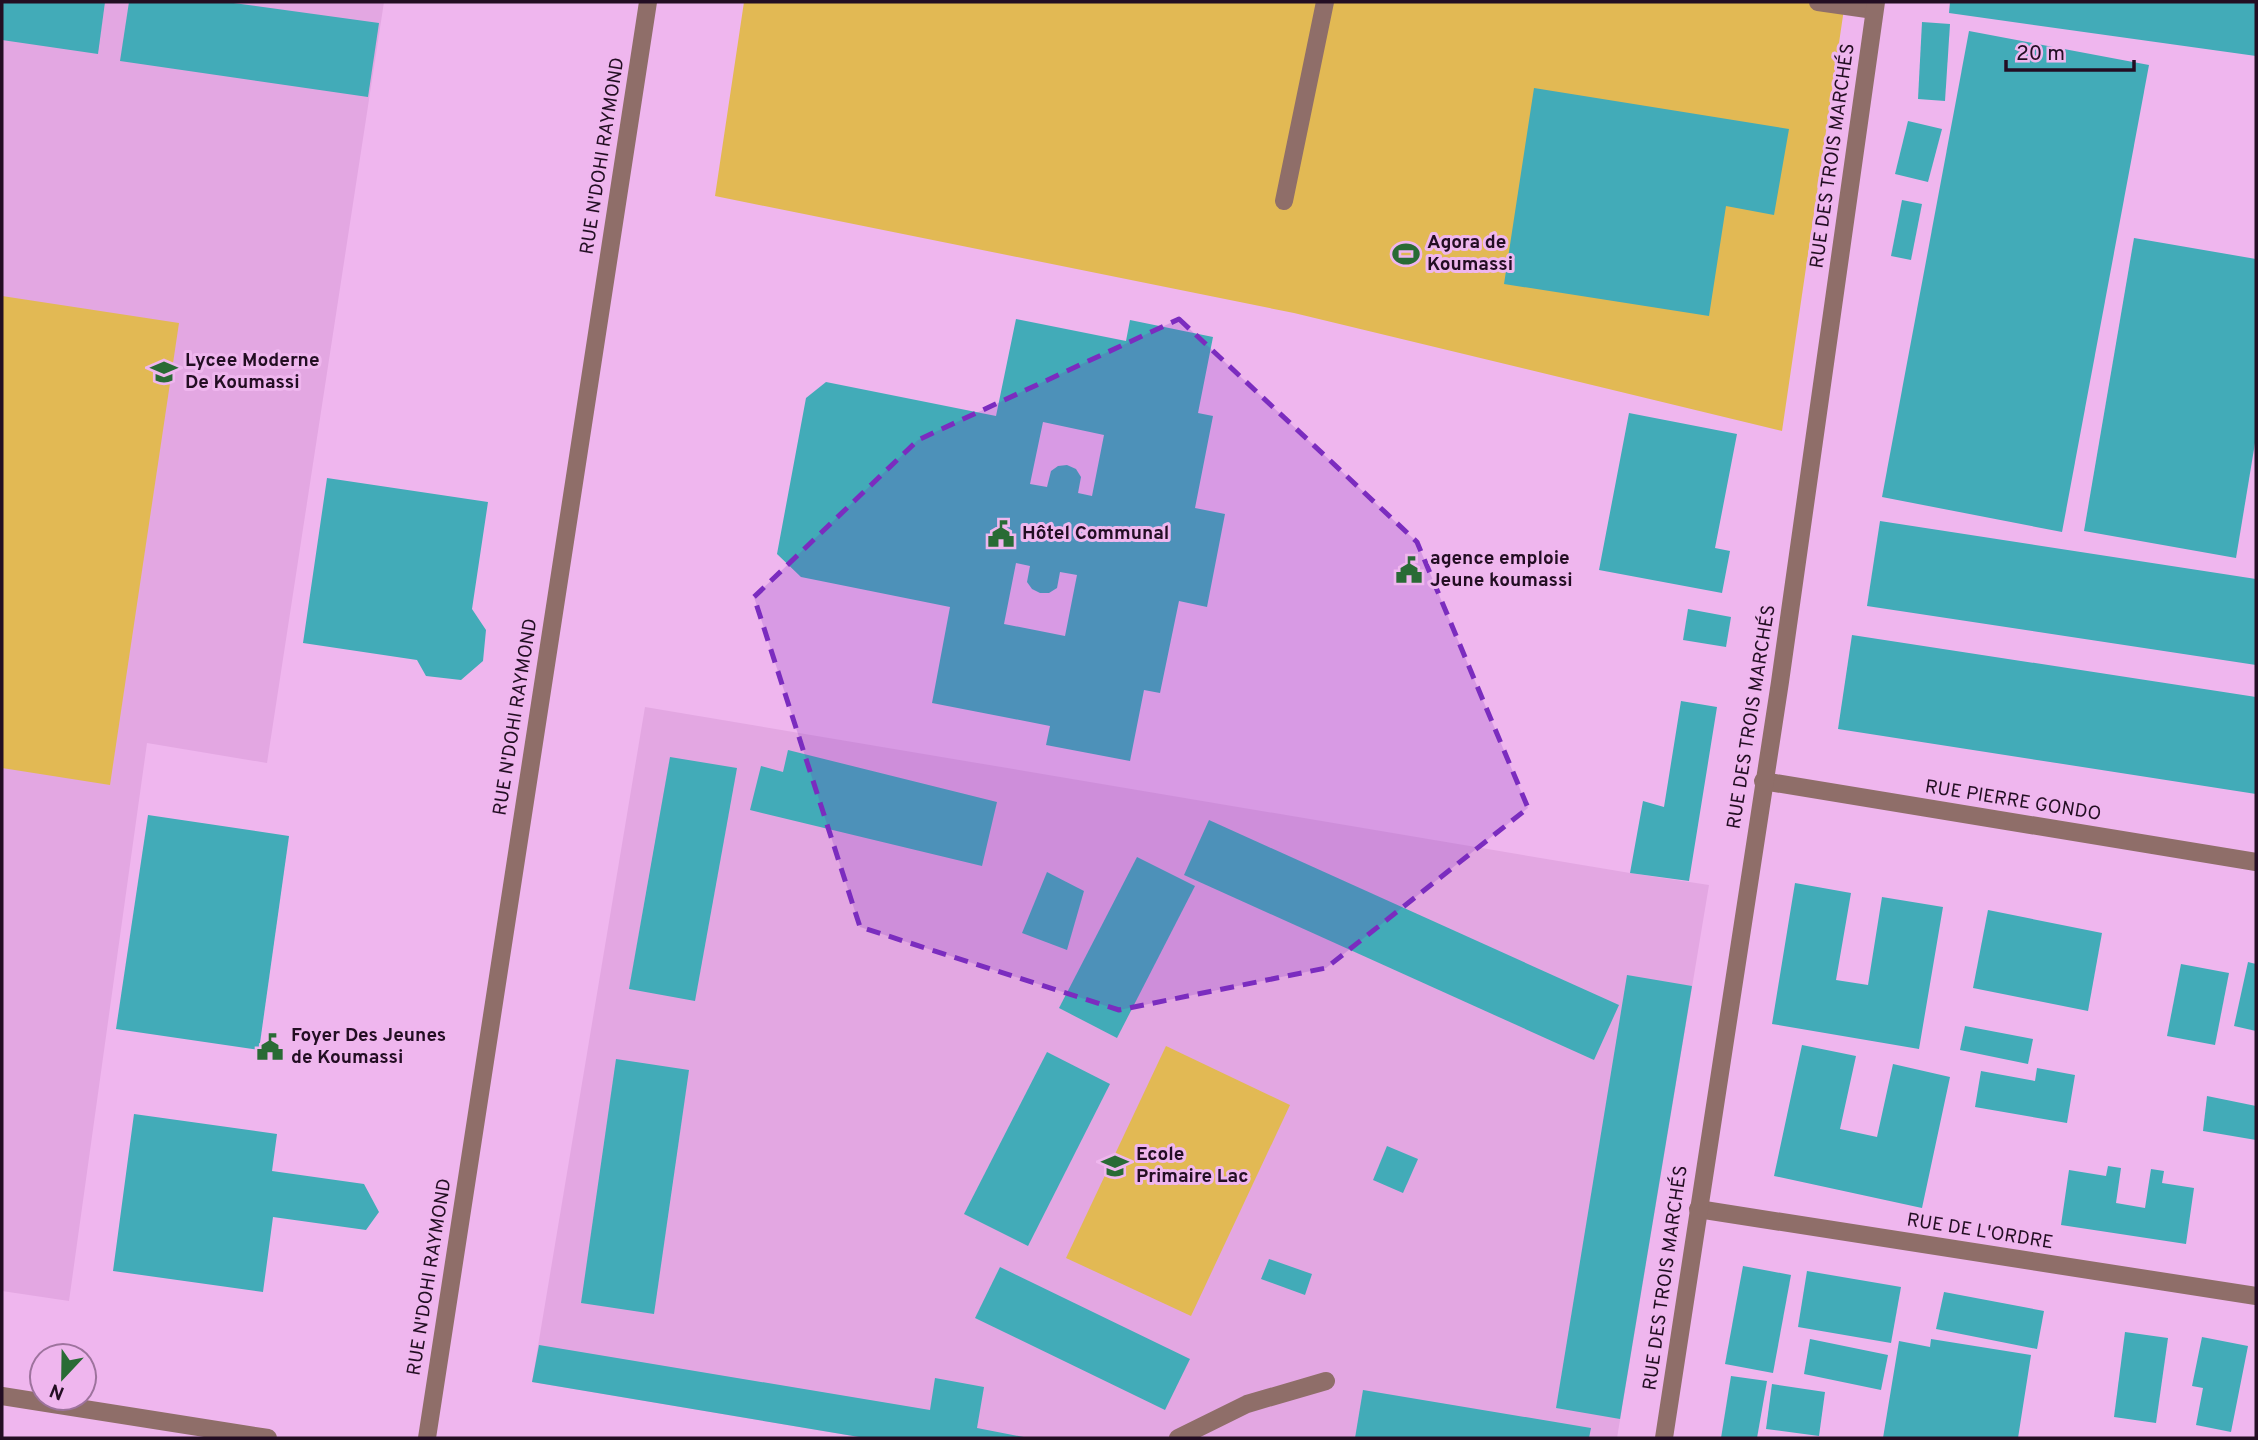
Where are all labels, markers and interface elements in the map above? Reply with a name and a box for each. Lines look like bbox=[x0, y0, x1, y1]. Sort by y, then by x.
scale bar bbox=[2006, 28, 2134, 72]
text: 20 m bbox=[2016, 41, 2065, 68]
street label: RUE DES TROIS MARCHÉS bbox=[1804, 42, 1861, 270]
street label: RUE N'DOHI RAYMOND bbox=[576, 56, 630, 256]
place label: Agora de Koumassi bbox=[1427, 231, 1513, 277]
sports icon: Agora de Koumassi bbox=[1391, 239, 1421, 269]
place label: Lycee Moderne De Koumassi bbox=[185, 349, 320, 395]
school or university icon: Lycee Moderne De Koumassi bbox=[149, 357, 179, 387]
public building icon: Hôtel Communal bbox=[986, 519, 1016, 549]
place label: Hôtel Communal bbox=[1022, 522, 1169, 546]
place label: agence emploie Jeune koumassi bbox=[1430, 547, 1573, 593]
public building icon: agence emploie Jeune koumassi bbox=[1394, 555, 1424, 585]
street label: RUE DES TROIS MARCHÉS bbox=[1721, 603, 1782, 831]
street label: RUE N'DOHI RAYMOND bbox=[489, 617, 543, 817]
street label: RUE PIERRE GONDO bbox=[1923, 775, 2103, 827]
place label: Foyer Des Jeunes de Koumassi bbox=[291, 1024, 446, 1070]
public building icon: Foyer Des Jeunes de Koumassi bbox=[255, 1032, 285, 1062]
place label: Ecole Primaire Lac bbox=[1136, 1143, 1248, 1189]
school or university icon: Ecole Primaire Lac bbox=[1100, 1151, 1130, 1181]
street label: RUE DES TROIS MARCHÉS bbox=[1637, 1164, 1694, 1392]
street label: RUE N'DOHI RAYMOND bbox=[403, 1177, 457, 1377]
street label: RUE DE L'ORDRE bbox=[1905, 1209, 2055, 1255]
north arrow bbox=[28, 1342, 98, 1412]
text: N bbox=[47, 1377, 68, 1405]

